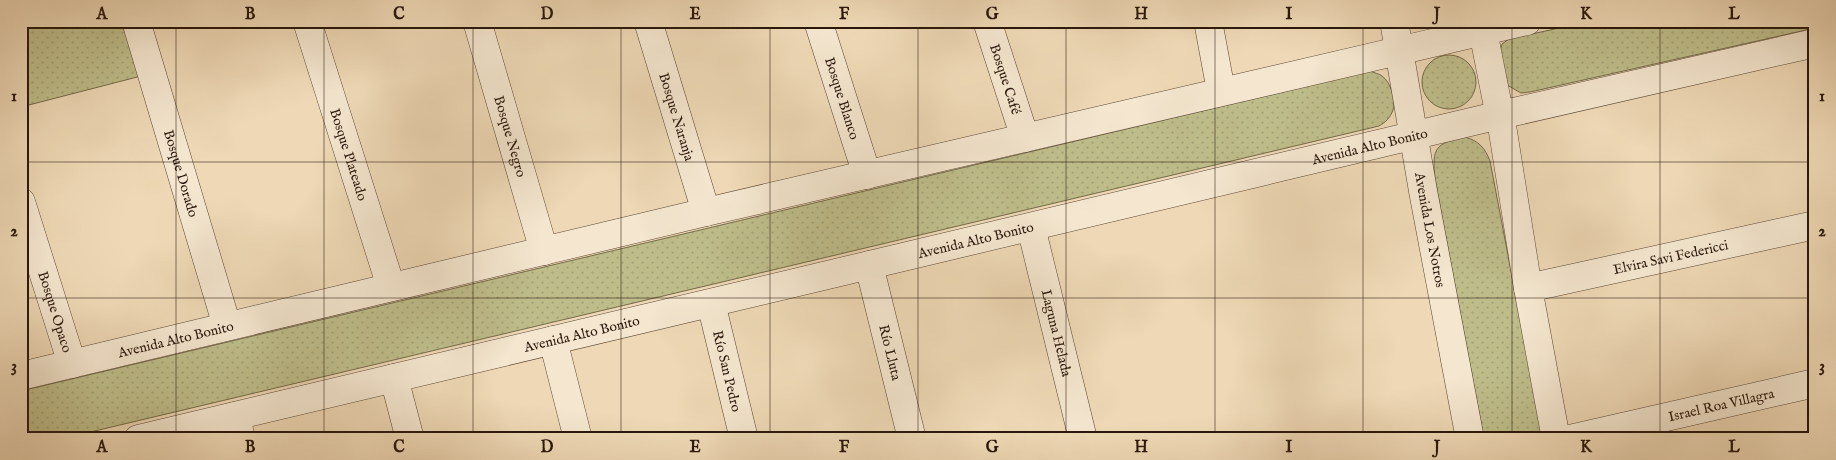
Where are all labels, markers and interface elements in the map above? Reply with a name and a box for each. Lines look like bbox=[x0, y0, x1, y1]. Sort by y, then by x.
text: A bbox=[96, 5, 109, 25]
text: B bbox=[245, 5, 256, 25]
text: C bbox=[393, 5, 405, 25]
text: D bbox=[541, 5, 554, 25]
text: E bbox=[689, 5, 701, 25]
text: F bbox=[839, 5, 850, 25]
text: G bbox=[986, 5, 999, 25]
text: H bbox=[1134, 5, 1148, 25]
text: I bbox=[1286, 5, 1293, 25]
text: J bbox=[1432, 5, 1441, 25]
text: K bbox=[1580, 5, 1593, 25]
text: L bbox=[1728, 5, 1740, 25]
street label: Bosque Café bbox=[985, 42, 1025, 117]
street label: Bosque Blanco bbox=[820, 55, 863, 142]
street label: Bosque Naranja bbox=[654, 71, 698, 164]
text: 1 bbox=[11, 87, 17, 107]
text: 1 bbox=[1819, 87, 1825, 107]
street label: Bosque Negro bbox=[489, 94, 530, 180]
street label: Bosque Plateado bbox=[325, 106, 371, 204]
street label: Avenida Alto Bonito bbox=[1309, 124, 1430, 170]
street label: Bosque Dorado bbox=[159, 128, 202, 220]
street label: Avenida Los Notros bbox=[1410, 170, 1449, 289]
street label: Avenida Alto Bonito bbox=[915, 218, 1036, 263]
text: 2 bbox=[10, 222, 18, 242]
text: 2 bbox=[1818, 222, 1826, 242]
street label: Elvira Savi Federicci bbox=[1612, 236, 1730, 279]
street label: Bosque Opaco bbox=[33, 269, 76, 355]
street label: Laguna Helada bbox=[1037, 288, 1076, 379]
street label: Avenida Alto Bonito bbox=[521, 312, 642, 357]
street label: Avenida Alto Bonito bbox=[115, 317, 236, 363]
street label: Río Lluta bbox=[874, 323, 905, 383]
street label: Río San Pedro bbox=[708, 329, 745, 414]
text: 3 bbox=[11, 357, 17, 377]
text: 3 bbox=[1819, 357, 1825, 377]
street label: Israel Roa Villagra bbox=[1667, 384, 1777, 426]
text: A bbox=[96, 438, 109, 458]
text: B bbox=[245, 438, 256, 458]
text: C bbox=[393, 438, 405, 458]
text: D bbox=[541, 438, 554, 458]
text: E bbox=[689, 438, 701, 458]
text: F bbox=[839, 438, 850, 458]
text: G bbox=[986, 438, 999, 458]
text: H bbox=[1134, 438, 1148, 458]
text: I bbox=[1286, 438, 1293, 458]
text: J bbox=[1432, 438, 1441, 458]
text: K bbox=[1580, 438, 1593, 458]
text: L bbox=[1728, 438, 1740, 458]

